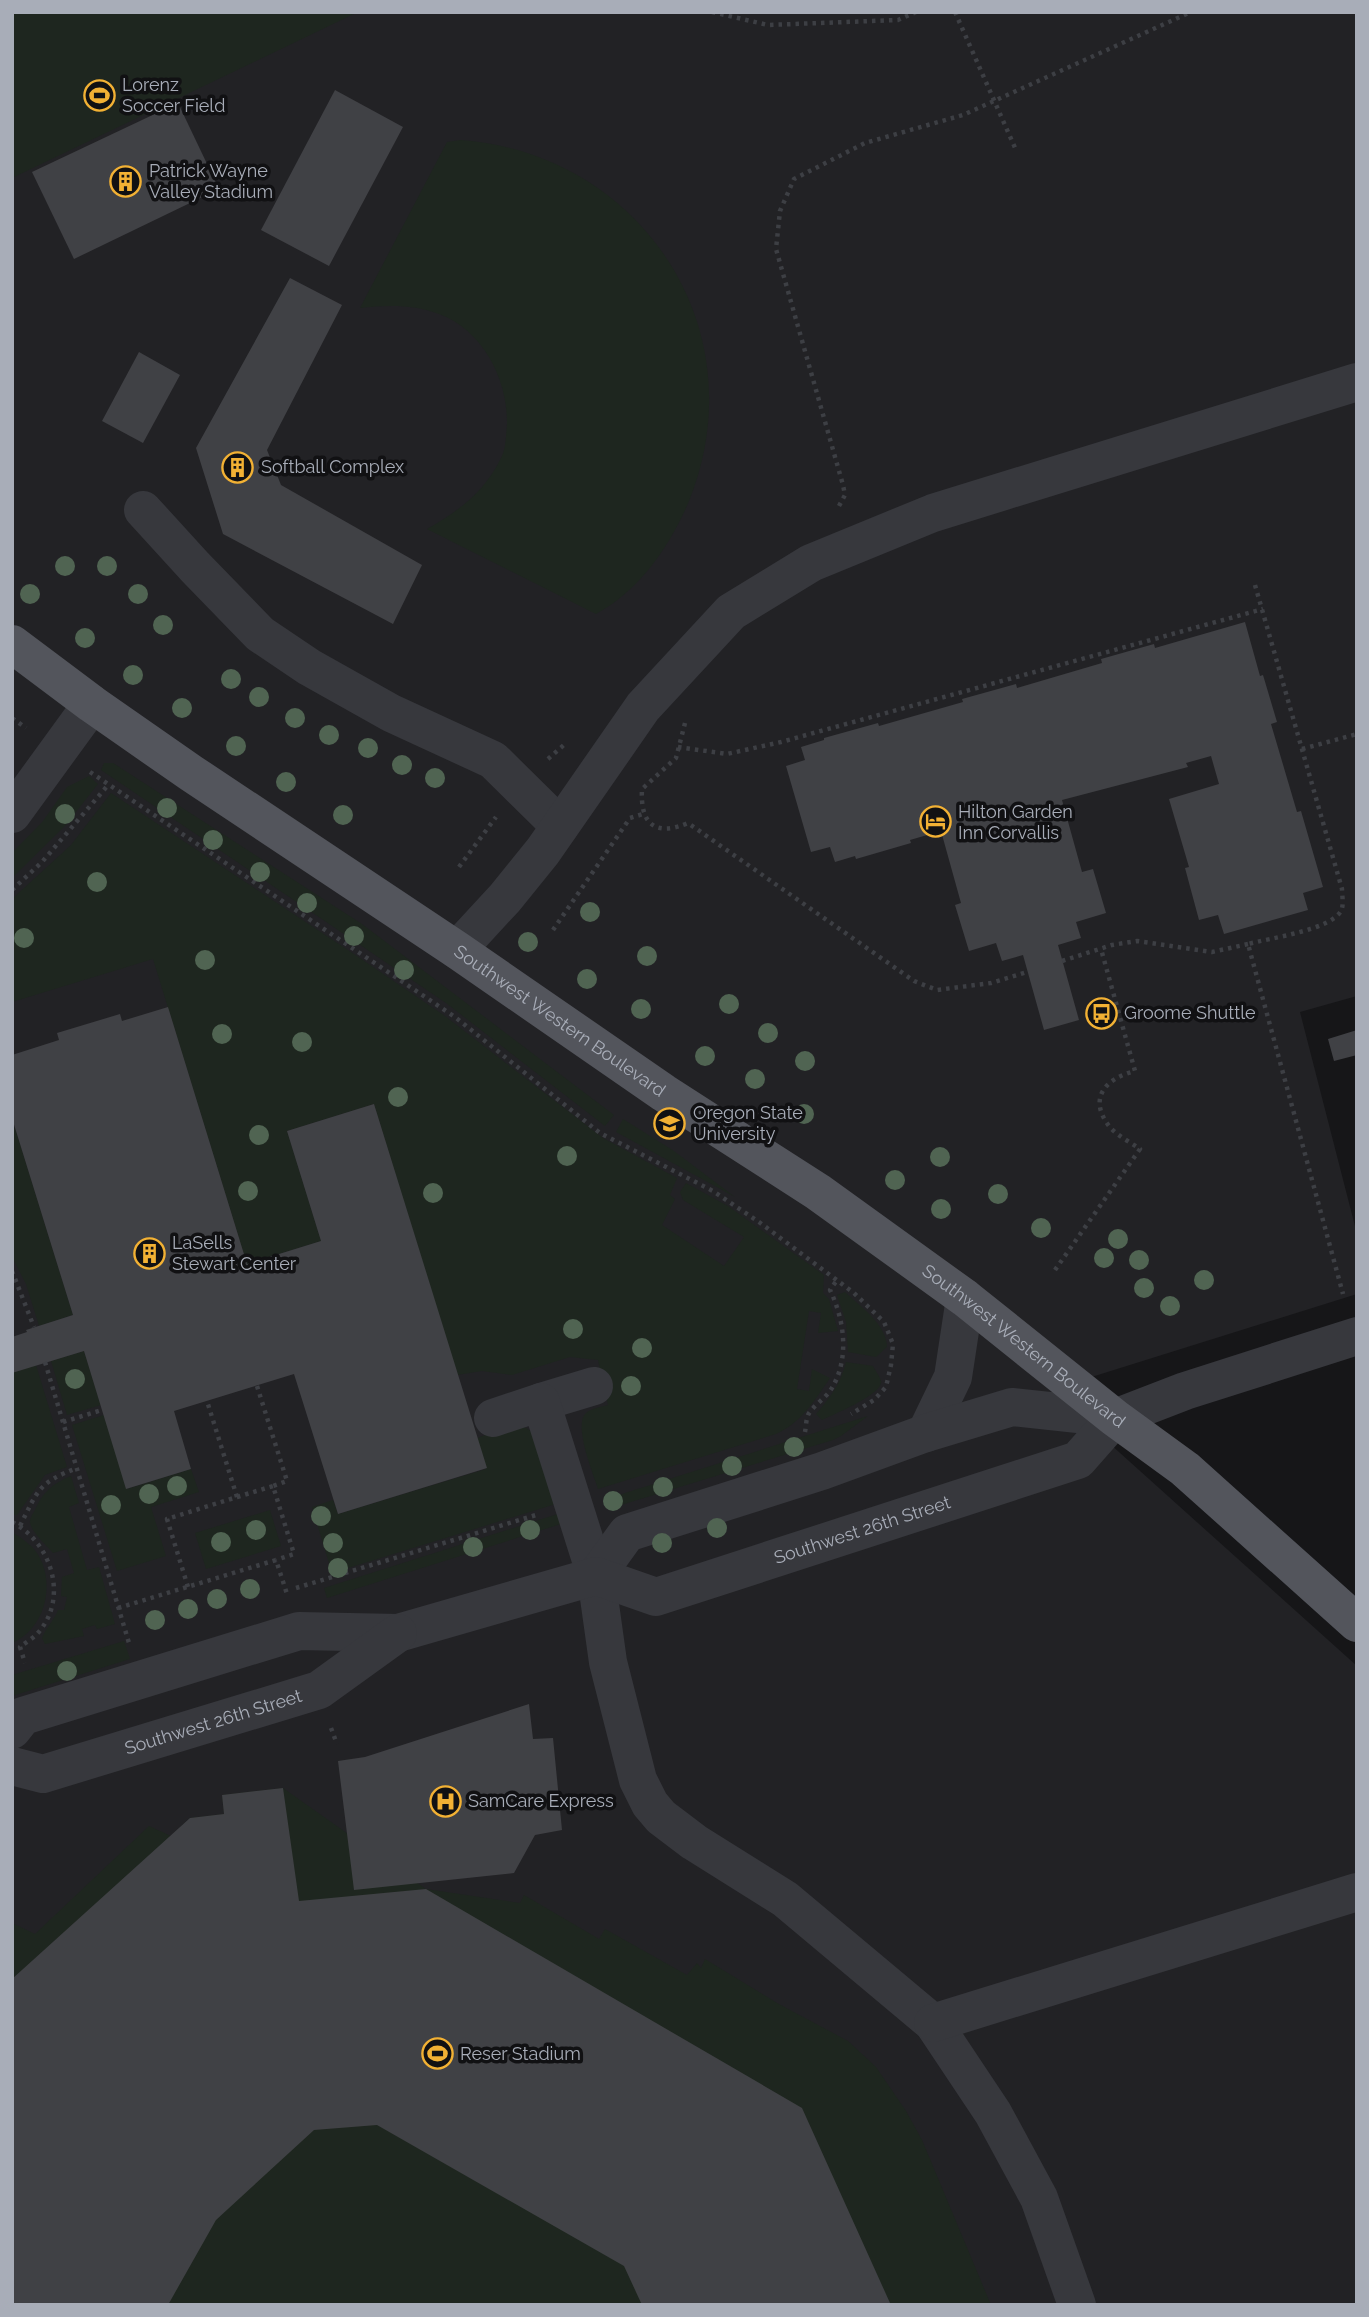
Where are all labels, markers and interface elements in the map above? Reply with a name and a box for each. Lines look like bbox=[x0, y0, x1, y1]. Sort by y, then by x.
place label: Lorenz Soccer Field bbox=[122, 74, 225, 116]
sports icon: Lorenz Soccer Field bbox=[82, 78, 116, 112]
place label: Patrick Wayne Valley Stadium bbox=[149, 160, 273, 202]
building icon: Patrick Wayne Valley Stadium bbox=[109, 164, 143, 198]
building icon: Softball Complex bbox=[221, 450, 255, 484]
place label: Softball Complex bbox=[261, 456, 404, 477]
place label: Hilton Garden Inn Corvallis bbox=[958, 801, 1073, 843]
hotel icon: Hilton Garden Inn Corvallis bbox=[918, 805, 952, 839]
street label: Southwest Western Boulevard bbox=[450, 940, 670, 1101]
bus stop icon: Groome Shuttle bbox=[1084, 996, 1118, 1030]
place label: Groome Shuttle bbox=[1124, 1002, 1256, 1023]
place label: Oregon State University bbox=[693, 1102, 803, 1144]
school or university icon: Oregon State University bbox=[653, 1106, 687, 1140]
place label: LaSells Stewart Center bbox=[172, 1232, 297, 1274]
building icon: LaSells Stewart Center bbox=[132, 1236, 166, 1270]
street label: Southwest Western Boulevard bbox=[918, 1260, 1129, 1432]
street label: Southwest 26th Street bbox=[771, 1491, 953, 1568]
street label: Southwest 26th Street bbox=[122, 1685, 304, 1759]
hospital icon: SamCare Express bbox=[428, 1784, 462, 1818]
place label: SamCare Express bbox=[468, 1790, 614, 1811]
sports icon: Reser Stadium bbox=[420, 2037, 454, 2071]
place label: Reser Stadium bbox=[460, 2043, 581, 2064]

